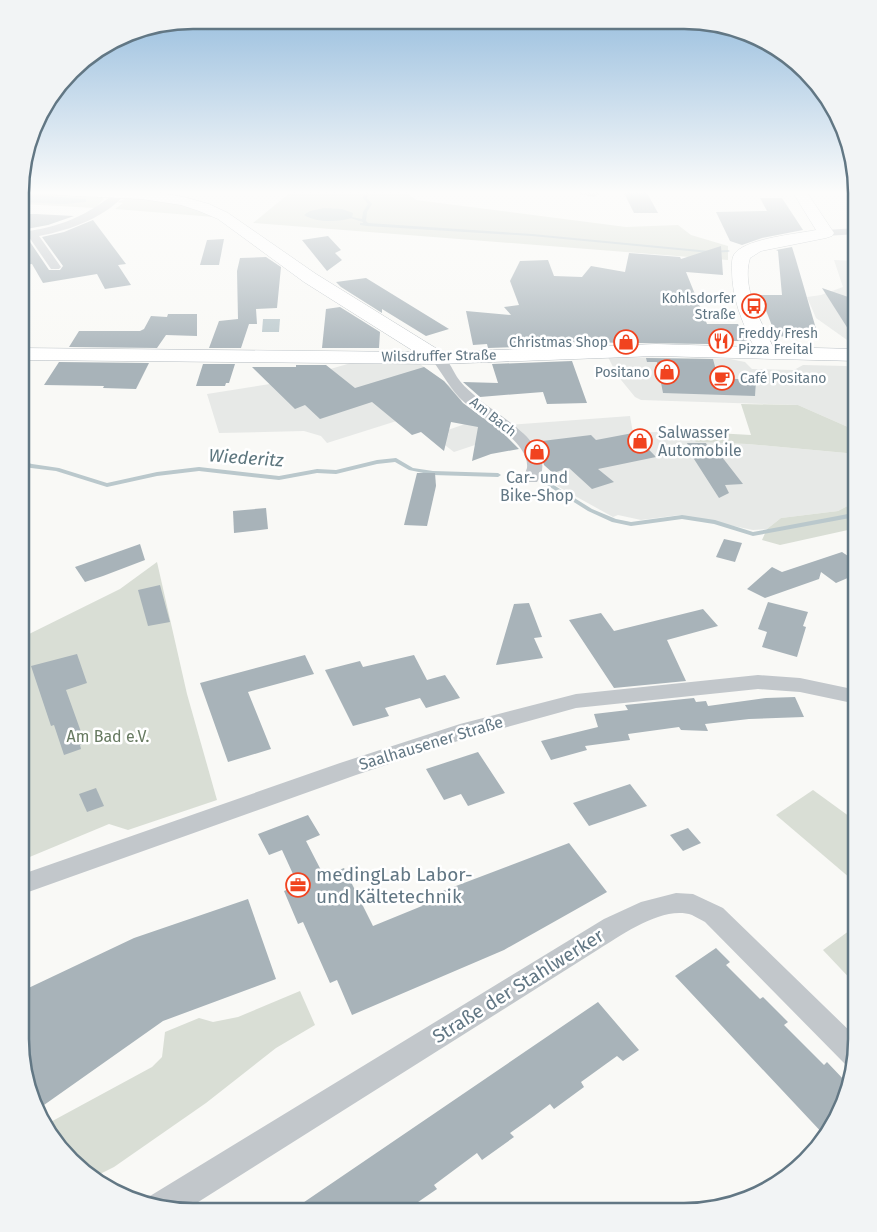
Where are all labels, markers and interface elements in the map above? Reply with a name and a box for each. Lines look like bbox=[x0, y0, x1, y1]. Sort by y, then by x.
place label: Kohlsdorfer Straße bbox=[661, 290, 737, 323]
bus stop icon: Kohlsdorfer Straße bbox=[741, 293, 767, 319]
place label: Freddy Fresh Pizza Freital bbox=[738, 325, 818, 358]
restaurant icon: Freddy Fresh Pizza Freital bbox=[708, 328, 734, 354]
shop icon: Christmas Shop bbox=[613, 329, 639, 355]
place label: Christmas Shop bbox=[509, 334, 608, 351]
street label: Wilsdruffer Straße bbox=[381, 346, 497, 366]
shop icon: Positano bbox=[654, 359, 680, 385]
place label: Positano bbox=[595, 364, 650, 381]
cafe icon: Café Positano bbox=[709, 365, 735, 391]
place label: Café Positano bbox=[740, 370, 827, 387]
street label: Am Bach bbox=[466, 393, 520, 441]
place label: Salwasser Automobile bbox=[658, 423, 742, 460]
shop icon: Salwasser Automobile bbox=[627, 428, 653, 454]
shop icon: Car- und Bike-Shop bbox=[524, 439, 550, 465]
water label: Wiederitz bbox=[208, 444, 284, 472]
place label: Car- und Bike-Shop bbox=[500, 468, 574, 505]
street label: Saalhausener Straße bbox=[357, 712, 505, 774]
park label: Am Bad e.V. bbox=[67, 727, 150, 746]
place label: medingLab Labor- und Kältetechnik bbox=[316, 863, 473, 908]
office icon: medingLab Labor- und Kältetechnik bbox=[285, 872, 311, 898]
street label: Straße der Stahlwerker bbox=[428, 924, 608, 1048]

